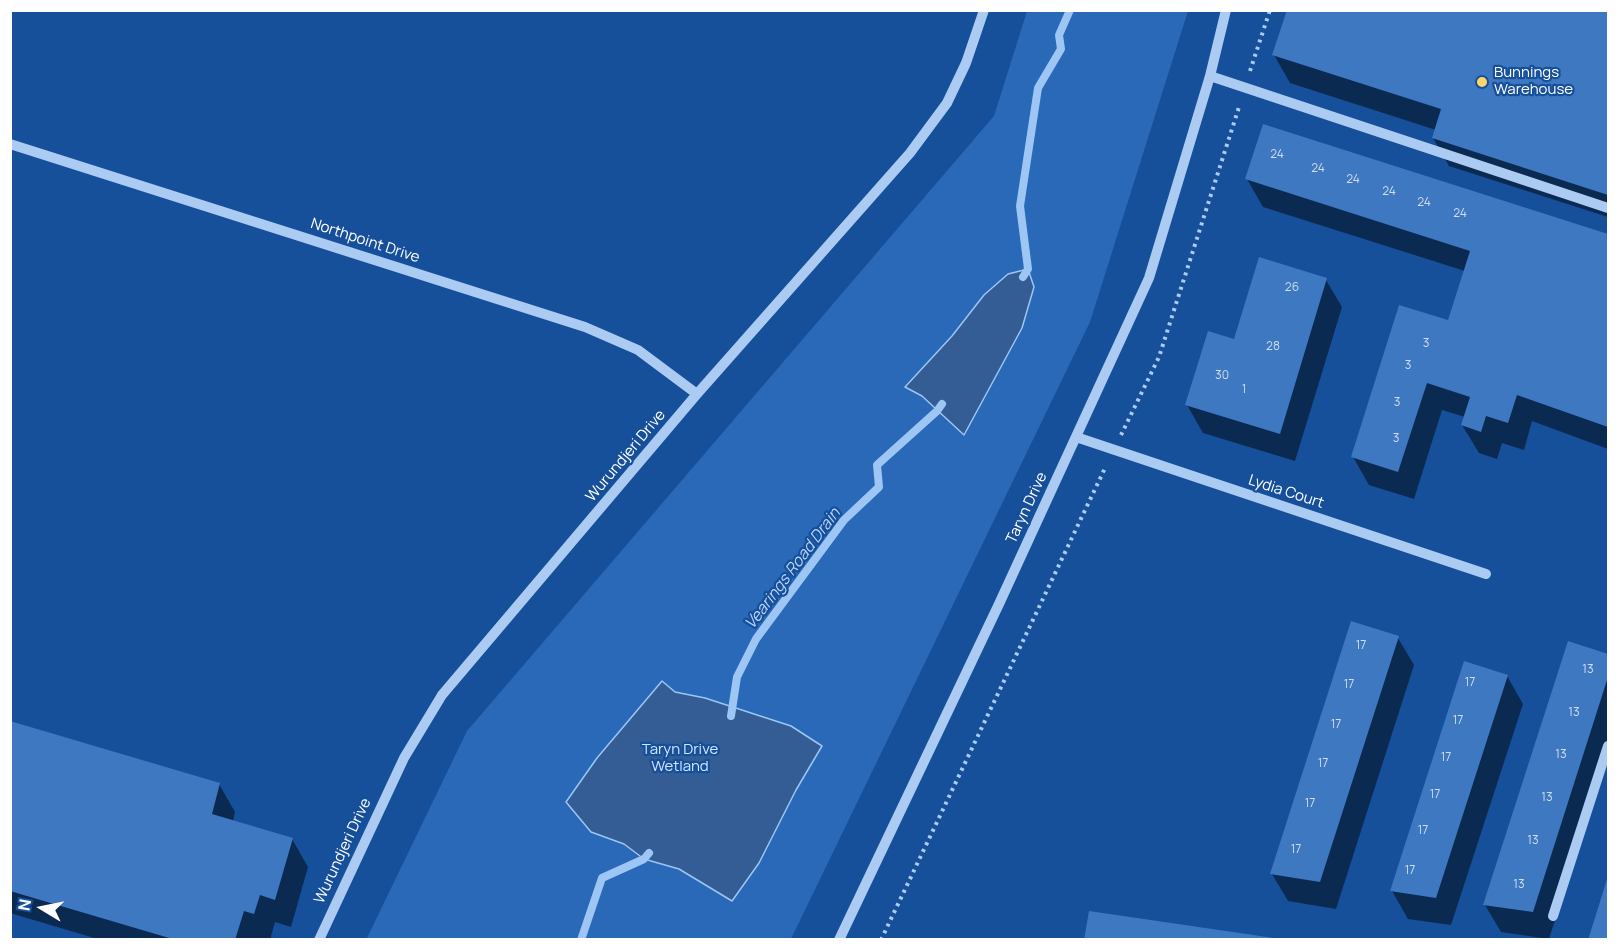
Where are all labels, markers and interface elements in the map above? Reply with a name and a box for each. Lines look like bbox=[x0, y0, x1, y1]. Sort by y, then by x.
place label: Bunnings Warehouse bbox=[1494, 64, 1573, 99]
marker: Bunnings Warehouse bbox=[1475, 75, 1489, 89]
house number: 24 bbox=[1270, 148, 1284, 162]
house number: 24 bbox=[1311, 162, 1325, 176]
house number: 24 bbox=[1346, 173, 1360, 187]
house number: 24 bbox=[1382, 185, 1396, 199]
house number: 24 bbox=[1417, 196, 1431, 210]
house number: 24 bbox=[1453, 207, 1467, 221]
street label: Northpoint Drive bbox=[308, 215, 422, 267]
house number: 26 bbox=[1285, 281, 1299, 295]
house number: 3 bbox=[1423, 337, 1429, 351]
house number: 28 bbox=[1266, 340, 1280, 354]
house number: 3 bbox=[1405, 359, 1411, 373]
house number: 30 bbox=[1215, 369, 1229, 383]
house number: 1 bbox=[1242, 383, 1246, 397]
house number: 3 bbox=[1394, 396, 1400, 410]
street label: Wurundjeri Drive bbox=[582, 407, 670, 505]
house number: 3 bbox=[1393, 432, 1399, 446]
street label: Taryn Drive bbox=[1003, 470, 1051, 546]
street label: Lydia Court bbox=[1246, 471, 1326, 513]
water label: Vearings Road Drain bbox=[741, 505, 845, 633]
house number: 17 bbox=[1356, 639, 1366, 653]
house number: 13 bbox=[1582, 663, 1594, 677]
house number: 17 bbox=[1465, 676, 1475, 690]
house number: 17 bbox=[1344, 678, 1354, 692]
house number: 13 bbox=[1568, 706, 1580, 720]
house number: 17 bbox=[1453, 714, 1463, 728]
house number: 17 bbox=[1331, 718, 1341, 732]
park label: Taryn Drive Wetland bbox=[642, 741, 718, 776]
house number: 13 bbox=[1555, 748, 1567, 762]
house number: 17 bbox=[1441, 751, 1451, 765]
house number: 17 bbox=[1318, 757, 1328, 771]
house number: 17 bbox=[1430, 788, 1440, 802]
house number: 13 bbox=[1541, 791, 1553, 805]
street label: Wurundjeri Drive bbox=[311, 796, 375, 906]
house number: 17 bbox=[1305, 797, 1315, 811]
house number: 17 bbox=[1418, 824, 1428, 838]
house number: 13 bbox=[1527, 834, 1539, 848]
house number: 17 bbox=[1291, 843, 1301, 857]
house number: 17 bbox=[1405, 864, 1415, 878]
north arrow bbox=[12, 878, 72, 938]
house number: 13 bbox=[1513, 878, 1525, 892]
text: N bbox=[12, 897, 36, 912]

